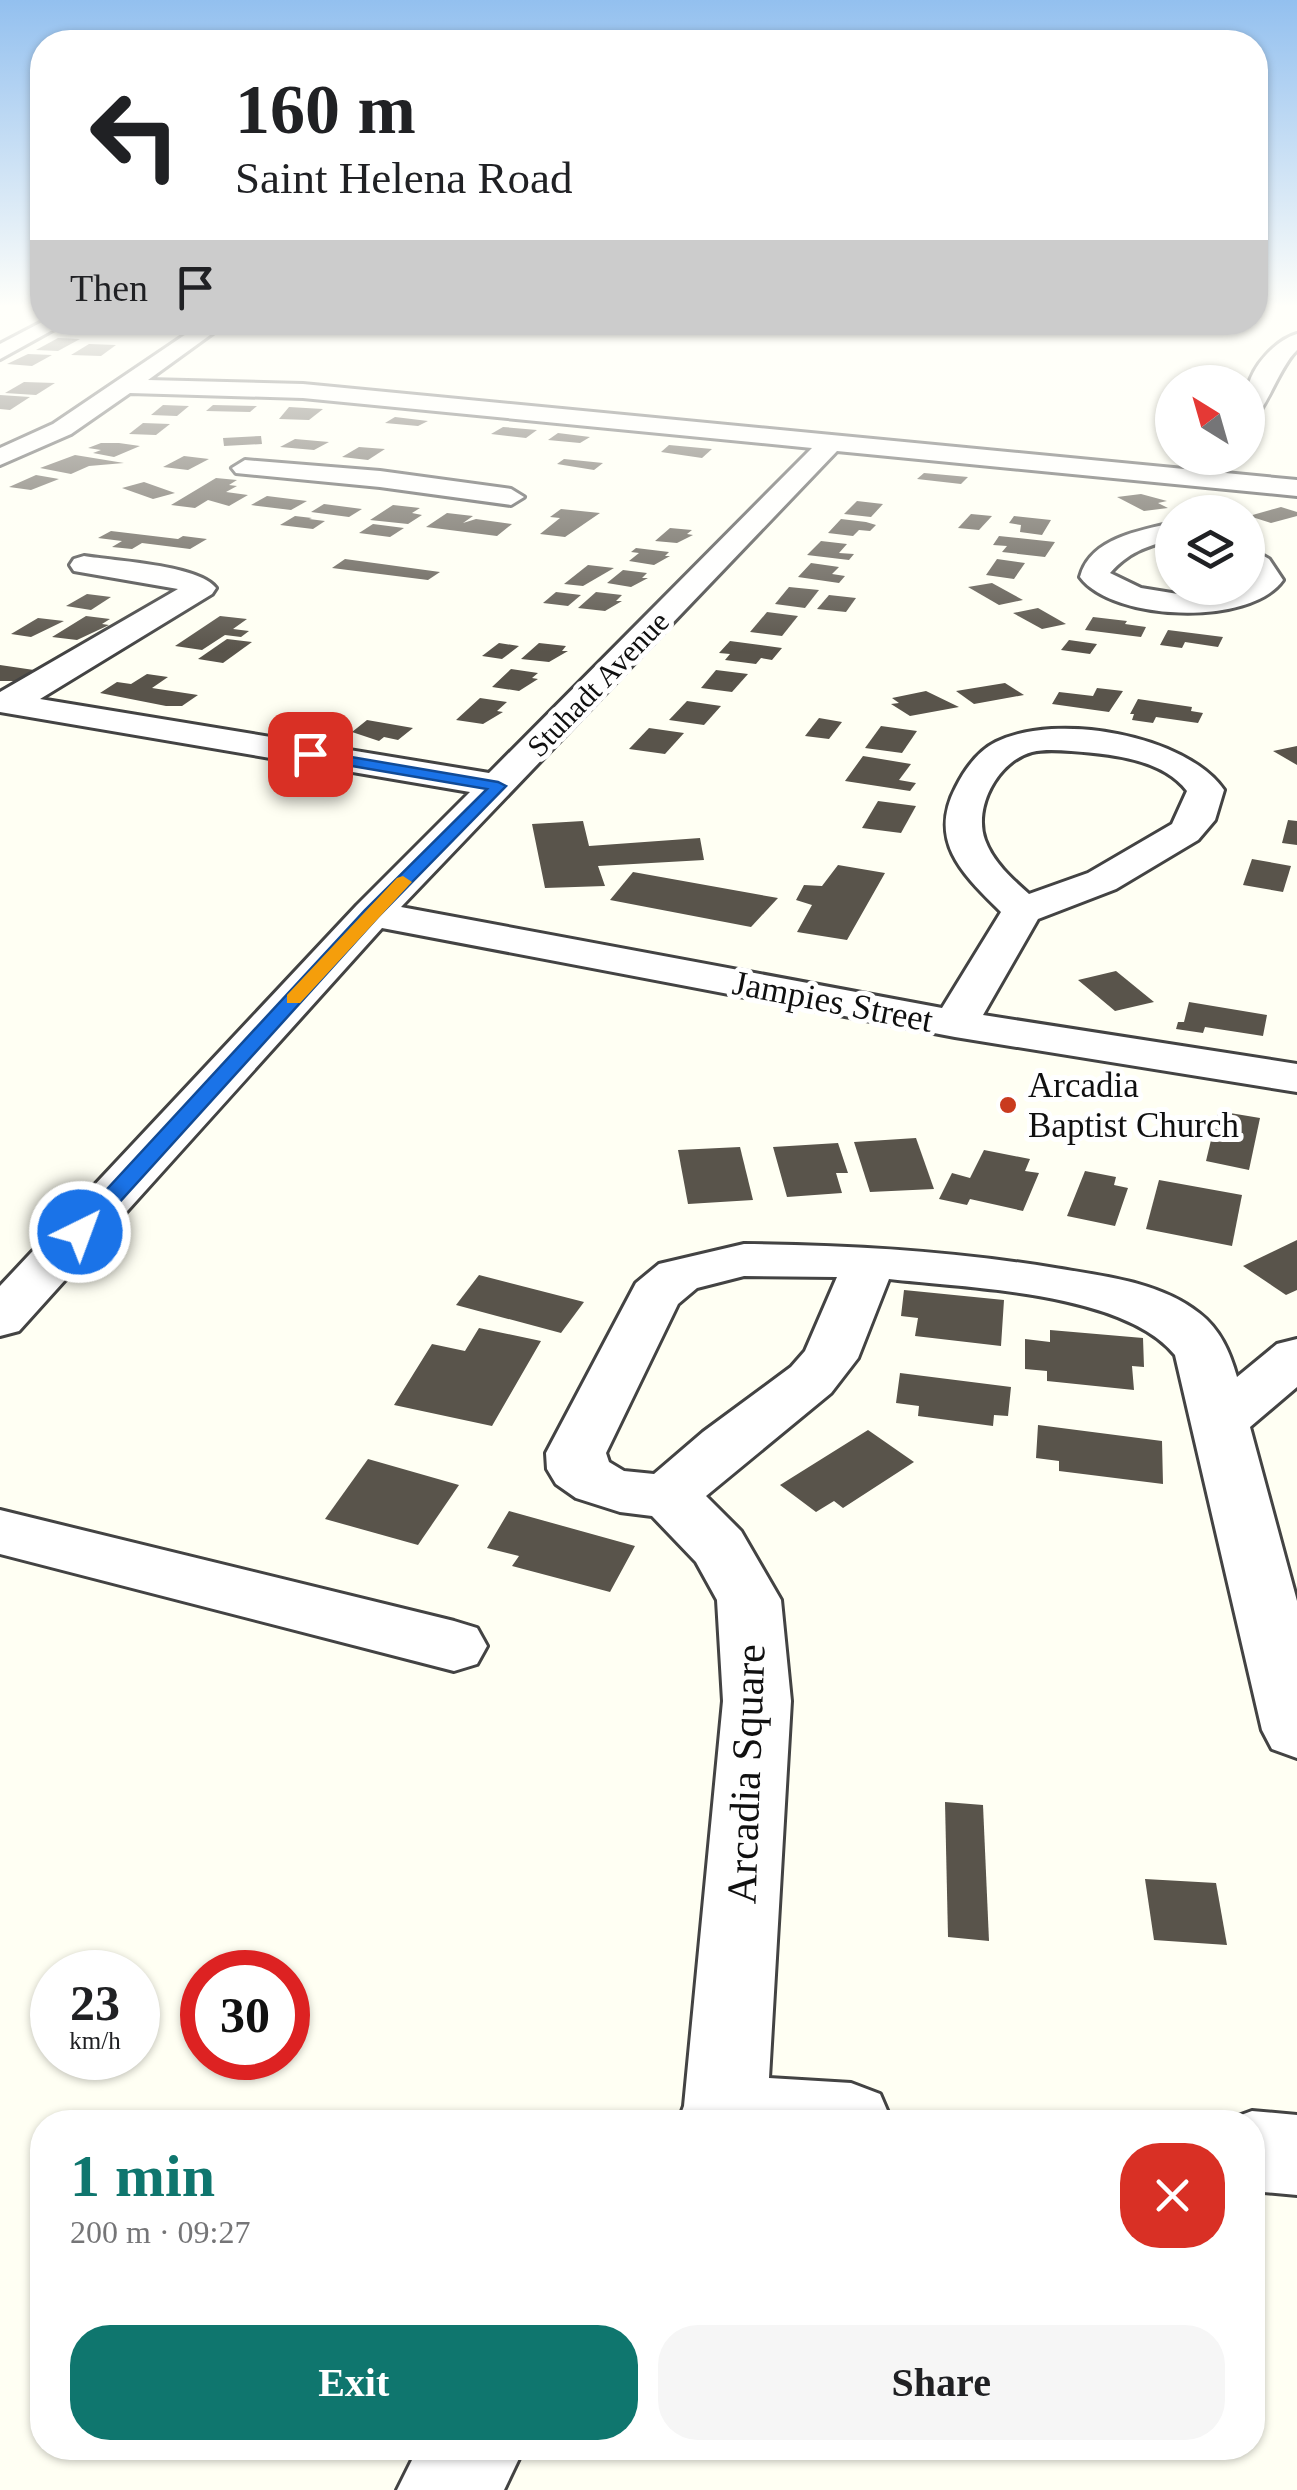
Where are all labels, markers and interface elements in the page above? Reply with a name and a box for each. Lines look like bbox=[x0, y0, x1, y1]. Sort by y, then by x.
icon: left bbox=[70, 70, 200, 200]
text: 160 m bbox=[235, 71, 416, 148]
text: Saint Helena Road bbox=[235, 153, 572, 203]
icon: arrive bbox=[168, 260, 223, 315]
text: Then bbox=[70, 267, 148, 309]
north arrow bbox=[1155, 365, 1265, 475]
map controls bbox=[1155, 365, 1265, 605]
button: layers bbox=[1155, 495, 1265, 605]
street label: Stuhadt Avenue bbox=[520, 604, 675, 763]
pin bbox=[268, 712, 353, 797]
icon: arrive bbox=[283, 727, 338, 782]
street label: Jampies Street bbox=[729, 963, 937, 1040]
place label: Arcadia Baptist Church bbox=[1028, 1066, 1239, 1145]
marker: Arcadia Baptist Church bbox=[997, 1094, 1019, 1116]
position arrow bbox=[28, 1180, 132, 1284]
street label: Arcadia Square bbox=[718, 1643, 774, 1905]
speed limit sign: 30 bbox=[180, 1950, 310, 2080]
text: 23 bbox=[70, 1975, 120, 2031]
text: km/h bbox=[69, 2027, 121, 2054]
text: 1 min bbox=[70, 2143, 215, 2209]
button: close bbox=[1120, 2143, 1225, 2248]
text: 200 m · 09:27 bbox=[70, 2214, 250, 2250]
button: Exit bbox=[70, 2325, 638, 2440]
button: Share bbox=[658, 2325, 1225, 2440]

